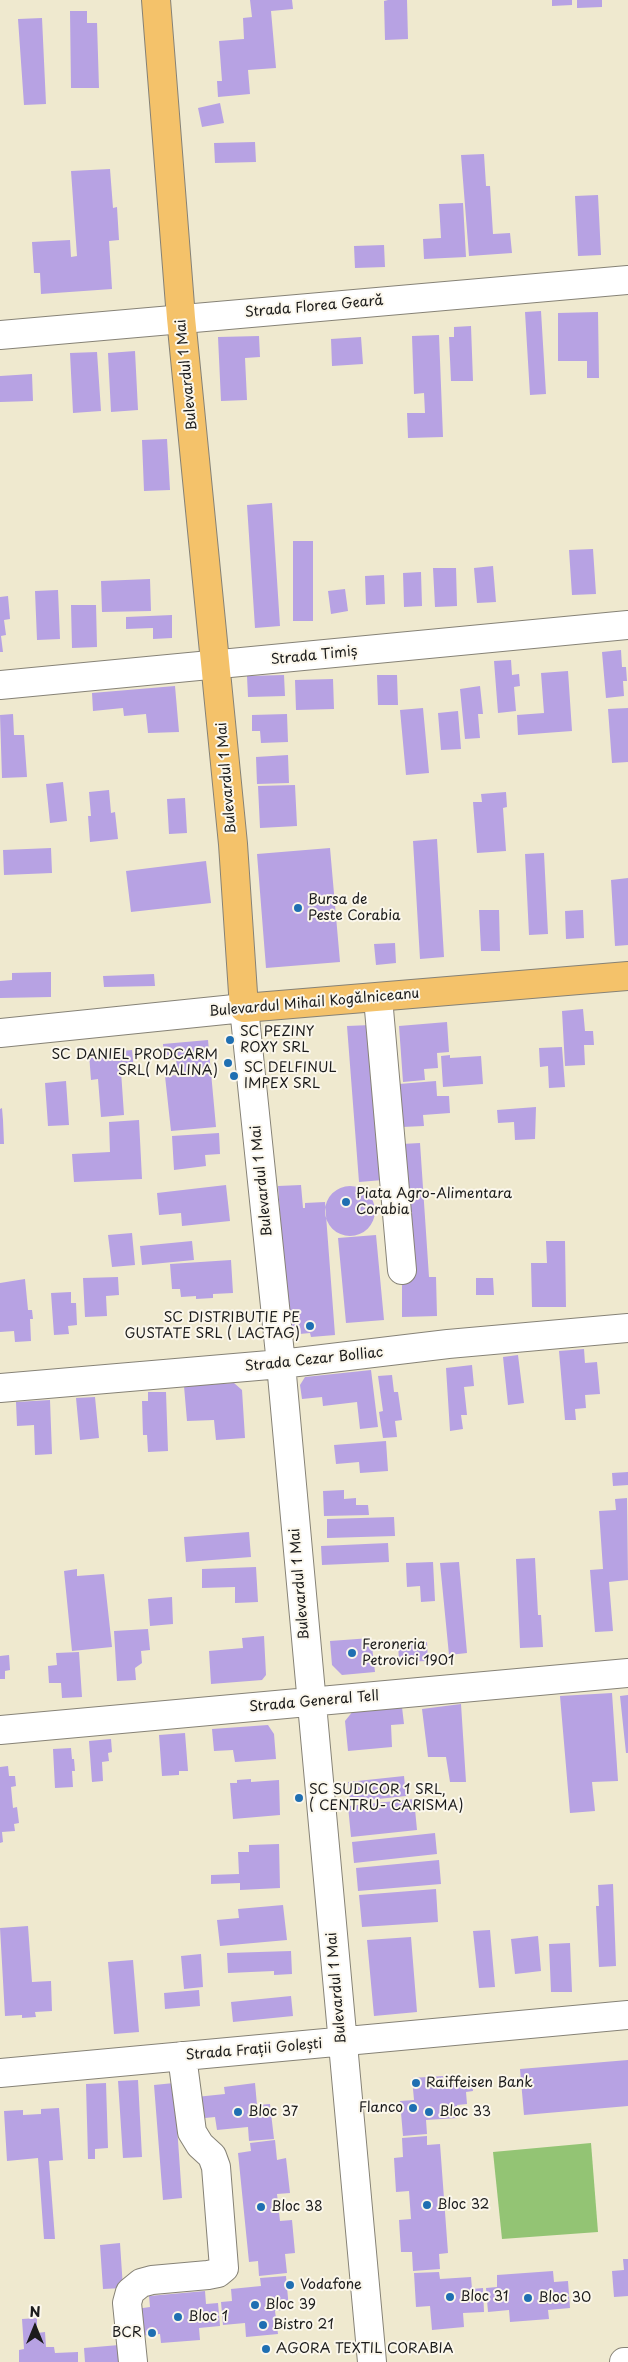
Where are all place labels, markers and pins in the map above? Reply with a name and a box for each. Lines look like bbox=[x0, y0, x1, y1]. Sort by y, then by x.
place label: Bursa de Peste Corabia bbox=[308, 892, 401, 924]
marker: Bursa de Peste Corabia bbox=[292, 902, 304, 914]
place label: SC PEZINY ROXY SRL bbox=[240, 1024, 314, 1056]
marker: SC PEZINY ROXY SRL bbox=[224, 1034, 236, 1046]
place label: SC DANIEL PRODCARM SRL( MALINA) bbox=[52, 1047, 218, 1080]
marker: SC DANIEL PRODCARM SRL( MALINA) bbox=[222, 1057, 234, 1069]
place label: SC DELFINUL IMPEX SRL bbox=[244, 1060, 337, 1092]
marker: SC DELFINUL IMPEX SRL bbox=[228, 1070, 240, 1082]
place label: Piata Agro-Alimentara Corabia bbox=[356, 1186, 512, 1218]
marker: Piata Agro-Alimentara Corabia bbox=[340, 1196, 352, 1208]
place label: SC DISTRIBUTIE PE GUSTATE SRL ( LACTAG) bbox=[124, 1310, 300, 1342]
marker: SC DISTRIBUTIE PE GUSTATE SRL ( LACTAG) bbox=[304, 1320, 316, 1332]
place label: Feroneria Petrovici 1901 bbox=[362, 1637, 454, 1670]
marker: Feroneria Petrovici 1901 bbox=[346, 1647, 358, 1659]
place label: SC SUDICOR 1 SRL, ( CENTRU- CARISMA) bbox=[309, 1782, 464, 1814]
marker: SC SUDICOR 1 SRL, ( CENTRU- CARISMA) bbox=[293, 1792, 305, 1804]
place label: Raiffeisen Bank bbox=[426, 2075, 533, 2091]
marker: Raiffeisen Bank bbox=[410, 2077, 422, 2089]
place label: Flanco bbox=[359, 2100, 403, 2116]
marker: Flanco bbox=[407, 2102, 419, 2114]
place label: Bloc 37 bbox=[248, 2104, 298, 2120]
place label: Bloc 33 bbox=[439, 2104, 491, 2120]
marker: Bloc 37 bbox=[232, 2106, 244, 2118]
marker: Bloc 33 bbox=[423, 2106, 435, 2118]
place label: Bloc 32 bbox=[437, 2197, 489, 2213]
place label: Bloc 38 bbox=[271, 2199, 323, 2215]
marker: Bloc 32 bbox=[421, 2199, 433, 2211]
marker: Bloc 38 bbox=[255, 2201, 267, 2213]
place label: Vodafone bbox=[300, 2277, 362, 2293]
marker: Vodafone bbox=[284, 2279, 296, 2291]
place label: Bloc 31 bbox=[460, 2289, 508, 2305]
place label: Bloc 30 bbox=[538, 2290, 591, 2306]
marker: Bloc 31 bbox=[444, 2291, 456, 2303]
marker: Bloc 30 bbox=[522, 2292, 534, 2304]
place label: Bloc 39 bbox=[265, 2297, 316, 2313]
marker: Bloc 39 bbox=[249, 2299, 261, 2311]
place label: Bloc 1 bbox=[188, 2309, 228, 2325]
marker: Bloc 1 bbox=[172, 2311, 184, 2323]
place label: Bistro 21 bbox=[273, 2317, 334, 2333]
marker: Bistro 21 bbox=[257, 2319, 269, 2331]
place label: BCR bbox=[112, 2325, 142, 2341]
marker: BCR bbox=[146, 2327, 158, 2339]
place label: AGORA TEXTIL CORABIA bbox=[276, 2341, 454, 2357]
marker: AGORA TEXTIL CORABIA bbox=[260, 2343, 272, 2355]

